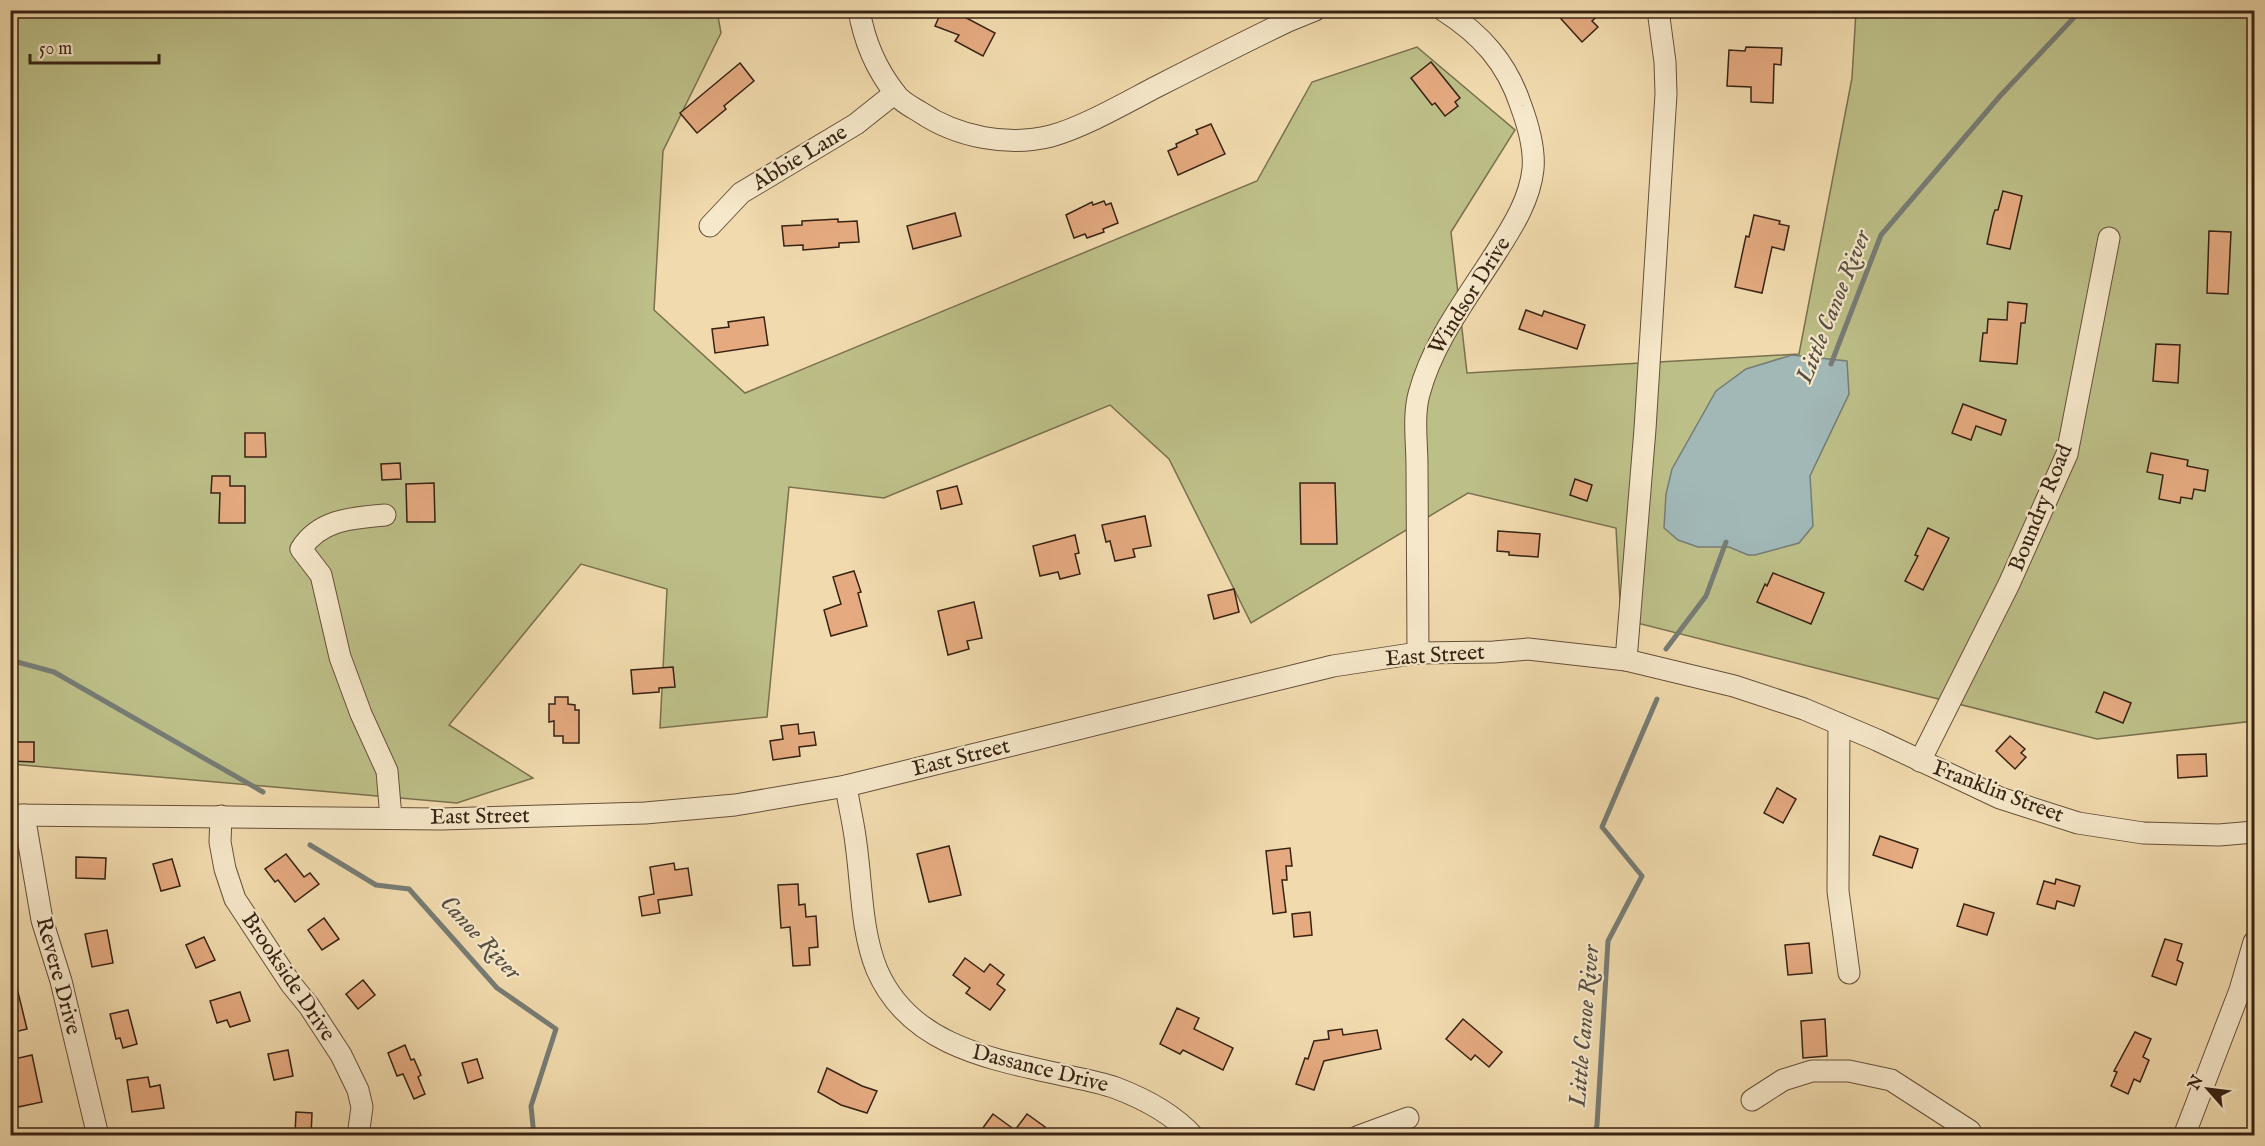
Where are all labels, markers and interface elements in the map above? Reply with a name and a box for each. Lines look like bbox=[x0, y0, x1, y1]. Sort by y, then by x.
scale bar bbox=[30, 27, 159, 65]
text: 50 m bbox=[39, 38, 72, 61]
street label: Abbie Lane bbox=[747, 119, 853, 198]
water label: Little Canoe River bbox=[1789, 224, 1879, 389]
street label: Windsor Drive bbox=[1423, 232, 1517, 360]
street label: Boundry Road bbox=[2003, 440, 2079, 576]
street label: East Street bbox=[1384, 639, 1486, 673]
street label: East Street bbox=[909, 732, 1013, 784]
street label: Franklin Street bbox=[1929, 754, 2068, 830]
street label: East Street bbox=[430, 802, 530, 832]
water label: Canoe River bbox=[433, 889, 529, 989]
street label: Brookside Drive bbox=[235, 907, 341, 1047]
street label: Revere Drive bbox=[29, 914, 87, 1038]
water label: Little Canoe River bbox=[1562, 942, 1608, 1109]
street label: Dassance Drive bbox=[969, 1039, 1111, 1099]
north arrow bbox=[2178, 1059, 2238, 1119]
text: N bbox=[2184, 1072, 2209, 1095]

